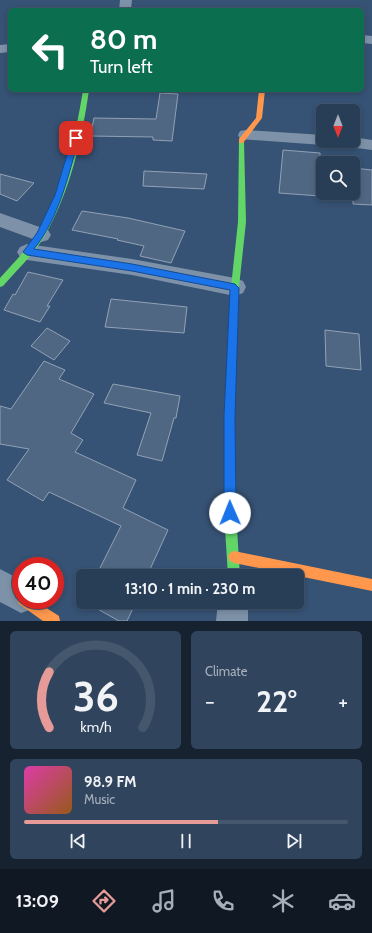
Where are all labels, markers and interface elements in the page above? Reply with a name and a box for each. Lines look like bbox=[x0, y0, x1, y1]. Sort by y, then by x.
text: 80 m bbox=[90, 22, 157, 56]
icon: left bbox=[24, 24, 76, 76]
text: Turn left bbox=[90, 56, 153, 78]
north arrow bbox=[316, 104, 360, 148]
map controls bbox=[316, 104, 360, 200]
pin bbox=[59, 121, 93, 155]
icon: arrive bbox=[65, 127, 87, 149]
button: search bbox=[316, 156, 360, 200]
position arrow bbox=[209, 492, 251, 534]
speed limit sign: 40 bbox=[12, 557, 64, 609]
text: 13:10 · 1 min · 230 m bbox=[125, 580, 255, 598]
text: Climate bbox=[205, 663, 247, 679]
text: 36 bbox=[73, 671, 118, 721]
text: 22° bbox=[256, 683, 297, 720]
text: − bbox=[205, 688, 215, 715]
text: + bbox=[338, 688, 348, 715]
text: km/h bbox=[80, 718, 111, 736]
text: 98.9 FM bbox=[84, 773, 137, 791]
text: Music bbox=[84, 791, 115, 807]
icon: previous bbox=[67, 830, 89, 852]
icon: pause bbox=[175, 830, 197, 852]
icon: next bbox=[283, 830, 305, 852]
icon: directions bbox=[90, 887, 118, 915]
icon: music bbox=[150, 887, 178, 915]
icon: phone bbox=[209, 887, 237, 915]
icon: climate bbox=[269, 887, 297, 915]
icon: car bbox=[328, 887, 356, 915]
text: 13:09 bbox=[16, 890, 59, 912]

